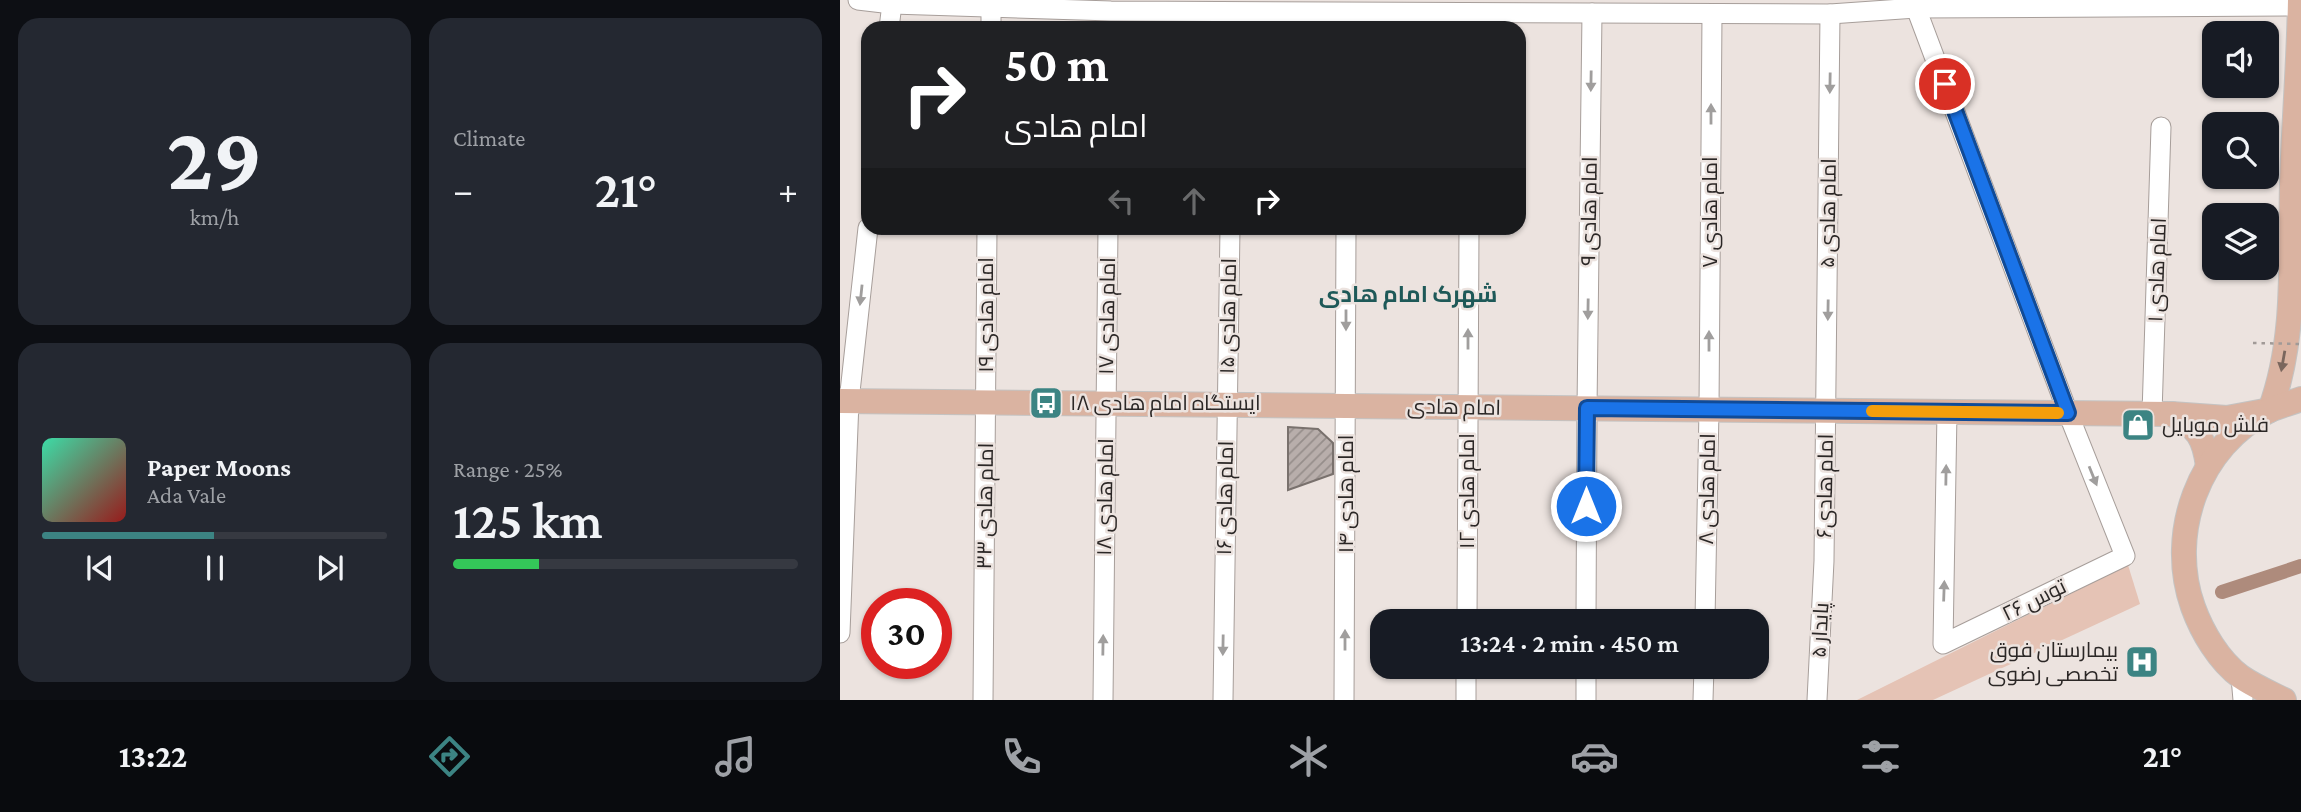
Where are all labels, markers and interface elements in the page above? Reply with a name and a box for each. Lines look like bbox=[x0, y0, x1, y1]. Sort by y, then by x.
map controls bbox=[2202, 21, 2279, 280]
button: sound bbox=[2202, 21, 2279, 98]
text: 50 m bbox=[1004, 37, 1109, 92]
icon: right bbox=[889, 49, 980, 140]
pin bbox=[1915, 54, 1975, 114]
icon: arrive bbox=[1926, 65, 1964, 103]
one-way arrow bbox=[1585, 71, 1597, 93]
one-way arrow bbox=[1824, 72, 1836, 94]
one-way arrow bbox=[1705, 102, 1717, 124]
text: 29 bbox=[167, 107, 262, 209]
text: امام هادی bbox=[1004, 108, 1148, 144]
button: search bbox=[2202, 112, 2279, 189]
text: Climate bbox=[453, 125, 525, 151]
street label: امام هادی ۹ bbox=[1576, 156, 1604, 266]
street label: امام هادی ۷ bbox=[1698, 156, 1724, 268]
street label: امام هادی ۵ bbox=[1815, 158, 1843, 268]
text: 21° bbox=[594, 160, 657, 218]
text: − bbox=[453, 169, 473, 211]
text: + bbox=[778, 169, 798, 211]
icon: left bbox=[1102, 182, 1140, 220]
icon: ahead bbox=[1175, 182, 1213, 220]
icon: right bbox=[1248, 182, 1286, 220]
button: layers bbox=[2202, 203, 2279, 280]
text: km/h bbox=[190, 204, 239, 230]
street label: امام هادی ۱ bbox=[2143, 217, 2173, 323]
street label: امام هادی ۱۹ bbox=[974, 257, 1000, 373]
street label: امام هادی ۱۷ bbox=[1094, 257, 1122, 375]
street label: امام هادی ۱۵ bbox=[1215, 258, 1243, 374]
district label: شهرک امام هادی bbox=[1319, 281, 1497, 310]
one-way arrow bbox=[855, 285, 866, 307]
one-way arrow bbox=[1582, 298, 1594, 320]
one-way arrow bbox=[1822, 299, 1833, 321]
one-way arrow bbox=[1340, 309, 1352, 331]
one-way arrow bbox=[1462, 328, 1474, 350]
one-way arrow bbox=[1703, 330, 1715, 352]
one-way arrow bbox=[2277, 350, 2288, 372]
bus stop icon: ایستگاه امام هادی ۱۸ bbox=[1027, 384, 1065, 422]
place label: ایستگاه امام هادی ۱۸ bbox=[1070, 391, 1261, 417]
street label: امام هادی bbox=[1407, 394, 1501, 422]
shop icon: فلش موبایل bbox=[2119, 406, 2157, 444]
place label: فلش موبایل bbox=[2162, 413, 2269, 438]
street label: امام هادی ۱۲ bbox=[1455, 433, 1481, 549]
street label: امام هادی ۸ bbox=[1694, 433, 1722, 545]
street label: امام هادی۶ bbox=[1812, 434, 1840, 538]
street label: امام هادی ۱۴ bbox=[1334, 435, 1360, 553]
street label: امام هادی ۱۸ bbox=[1092, 438, 1120, 556]
street label: امام هادی ۱۶ bbox=[1212, 440, 1240, 556]
street label: امام هادی ۳۳ bbox=[972, 442, 1000, 570]
text: Paper Moons bbox=[147, 453, 291, 482]
text: Range · 25% bbox=[453, 456, 562, 482]
one-way arrow bbox=[1940, 464, 1952, 486]
one-way arrow bbox=[2088, 466, 2099, 487]
position arrow bbox=[1549, 469, 1623, 543]
text: Ada Vale bbox=[147, 482, 226, 508]
text: 125 km bbox=[453, 491, 603, 549]
icon: previous bbox=[81, 549, 119, 587]
icon: pause bbox=[196, 549, 234, 587]
icon: next bbox=[311, 549, 349, 587]
street label: توس ۲۶ bbox=[1998, 574, 2071, 627]
one-way arrow bbox=[1938, 580, 1950, 602]
speed limit sign: 30 bbox=[861, 588, 952, 679]
street label: پایدار ۵ bbox=[1807, 601, 1835, 658]
one-way arrow bbox=[1339, 629, 1350, 651]
text: 13:24 · 2 min · 450 m bbox=[1460, 629, 1679, 658]
one-way arrow bbox=[1098, 634, 1109, 656]
one-way arrow bbox=[1218, 635, 1229, 657]
place label: بیمارستان فوق تخصصی رضوی bbox=[1988, 638, 2118, 687]
hospital icon: بیمارستان فوق تخصصی رضوی bbox=[2123, 643, 2161, 681]
icon: directions bbox=[425, 732, 474, 781]
icon: music bbox=[711, 732, 760, 781]
icon: phone bbox=[997, 732, 1046, 781]
icon: climate bbox=[1284, 732, 1333, 781]
icon: car bbox=[1570, 732, 1619, 781]
icon: filters bbox=[1856, 732, 1905, 781]
text: 13:22 bbox=[119, 738, 187, 774]
text: 21° bbox=[2142, 738, 2182, 774]

